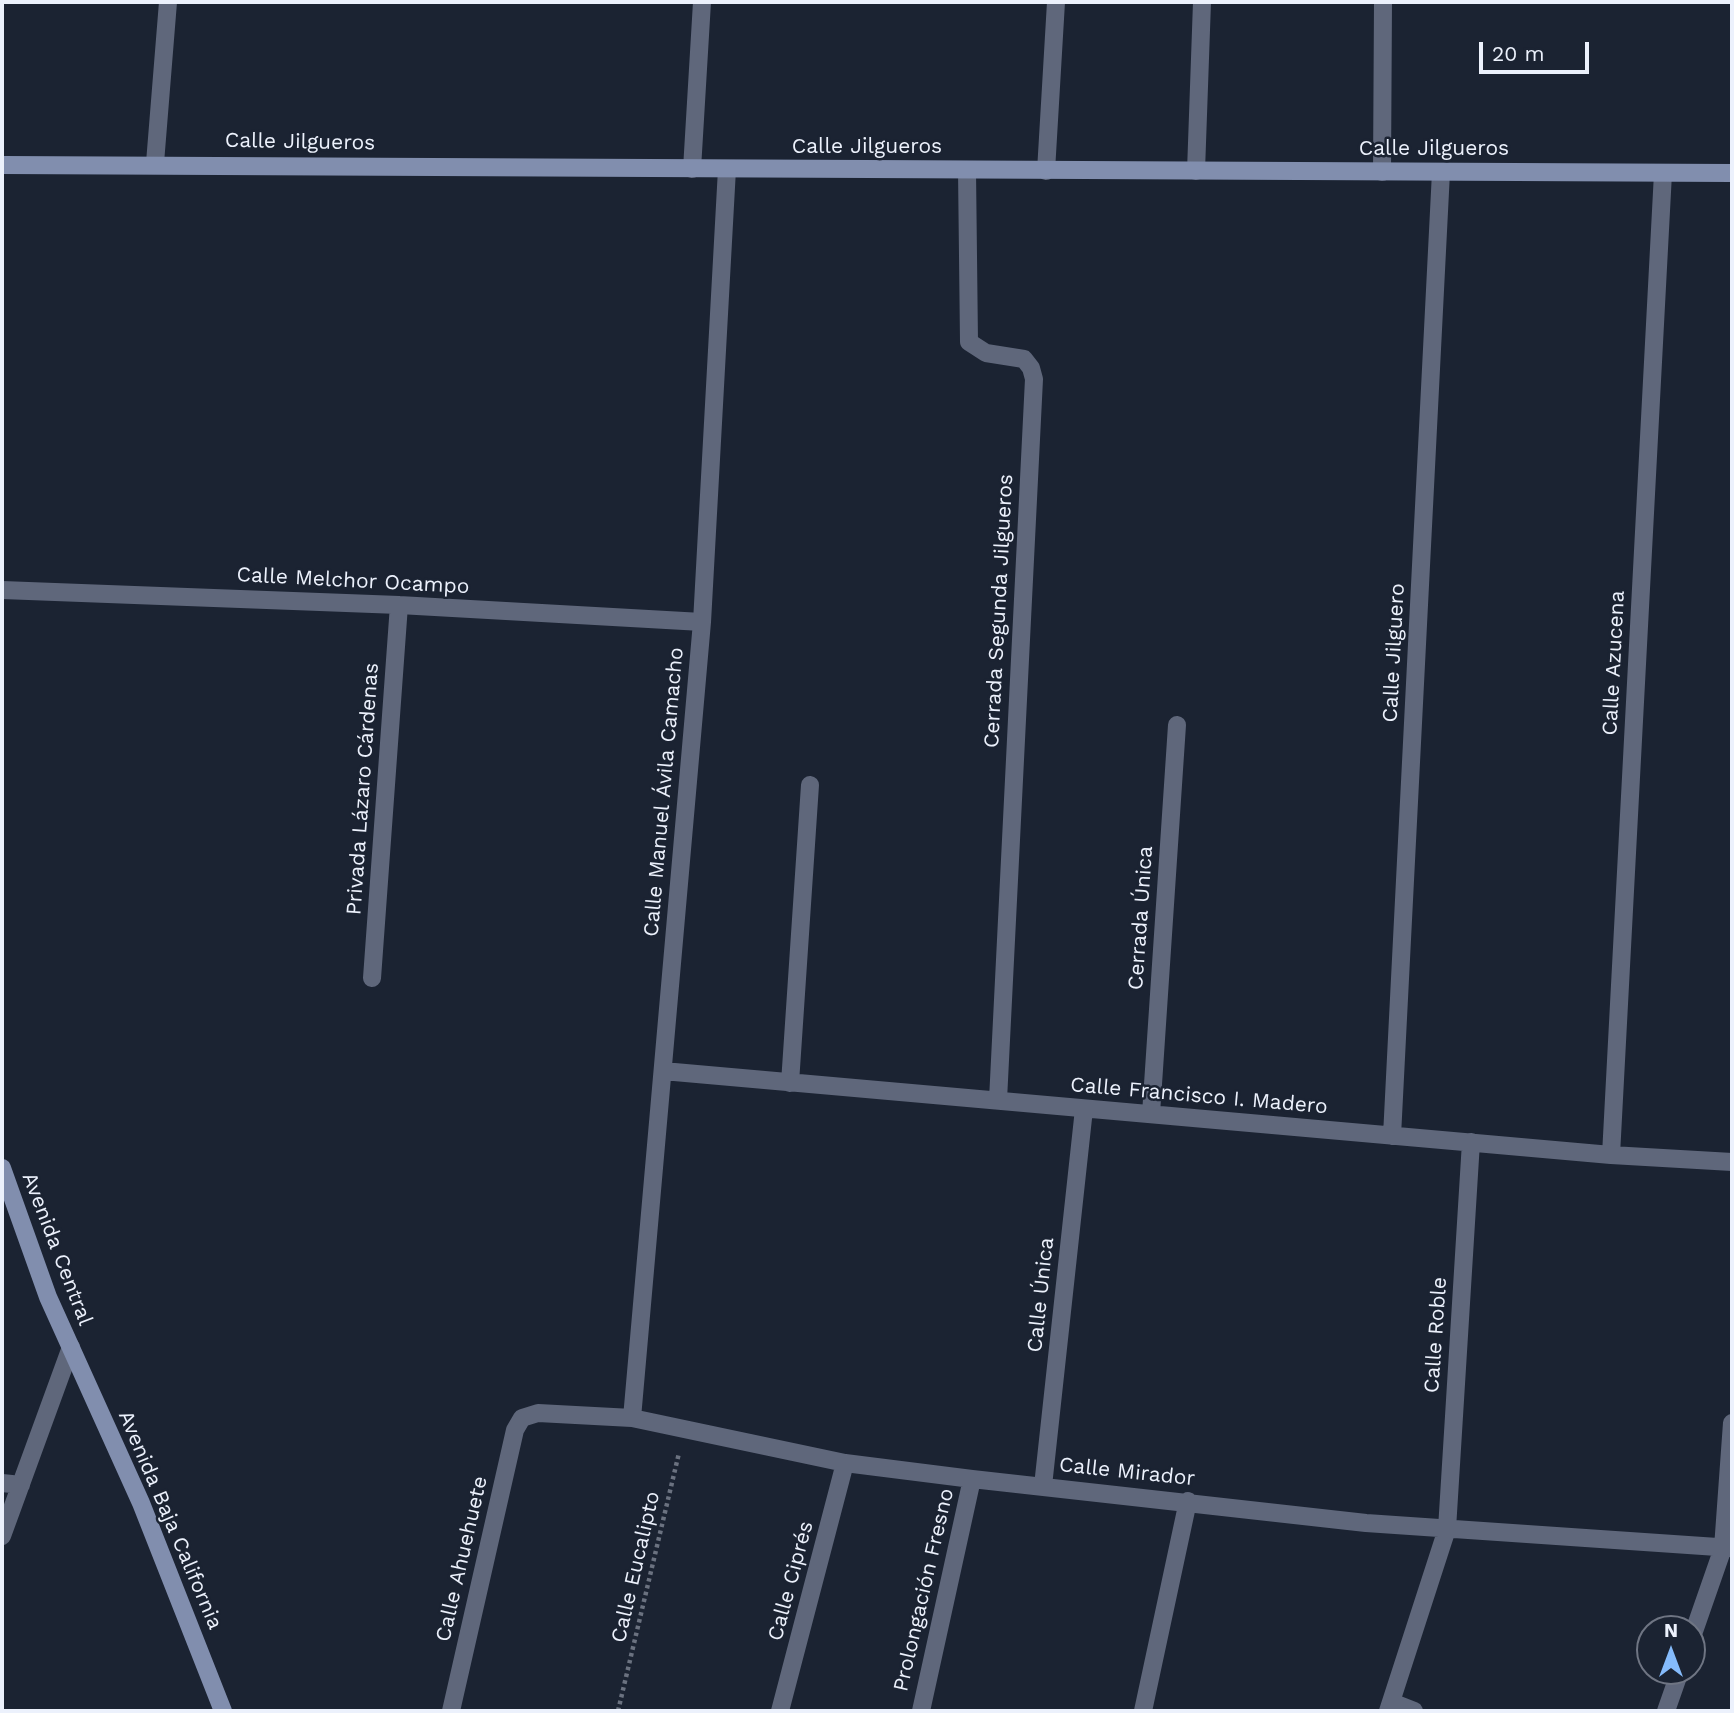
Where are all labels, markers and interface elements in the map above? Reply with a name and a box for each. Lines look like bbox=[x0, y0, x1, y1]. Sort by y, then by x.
scale bar bbox=[1482, 28, 1592, 72]
text: 20 m bbox=[1492, 41, 1544, 66]
street label: Calle Jilgueros bbox=[225, 128, 375, 156]
street label: Calle Jilgueros bbox=[792, 134, 942, 160]
street label: Calle Jilgueros bbox=[1359, 136, 1509, 162]
street label: Cerrada Segunda Jilgueros bbox=[979, 473, 1019, 749]
street label: Calle Melchor Ocampo bbox=[236, 562, 470, 600]
street label: Calle Jilguero bbox=[1378, 583, 1410, 723]
street label: Calle Azucena bbox=[1598, 590, 1630, 736]
street label: Calle Manuel Ávila Camacho bbox=[639, 646, 689, 938]
street label: Privada Lázaro Cárdenas bbox=[342, 662, 384, 916]
street label: Cerrada Única bbox=[1123, 845, 1159, 991]
street label: Calle Francisco I. Madero bbox=[1069, 1072, 1329, 1120]
street label: Avenida Central bbox=[16, 1169, 98, 1329]
street label: Calle Única bbox=[1022, 1236, 1060, 1354]
street label: Calle Roble bbox=[1419, 1276, 1453, 1394]
street label: Avenida Baja California bbox=[112, 1407, 228, 1633]
street label: Calle Mirador bbox=[1058, 1452, 1196, 1492]
street label: Calle Ahuehuete bbox=[431, 1474, 493, 1644]
street label: Prolongación Fresno bbox=[888, 1486, 960, 1694]
street label: Calle Eucalipto bbox=[606, 1489, 666, 1645]
street label: Calle Ciprés bbox=[763, 1518, 819, 1644]
north arrow bbox=[1636, 1615, 1706, 1685]
text: N bbox=[1664, 1619, 1678, 1642]

